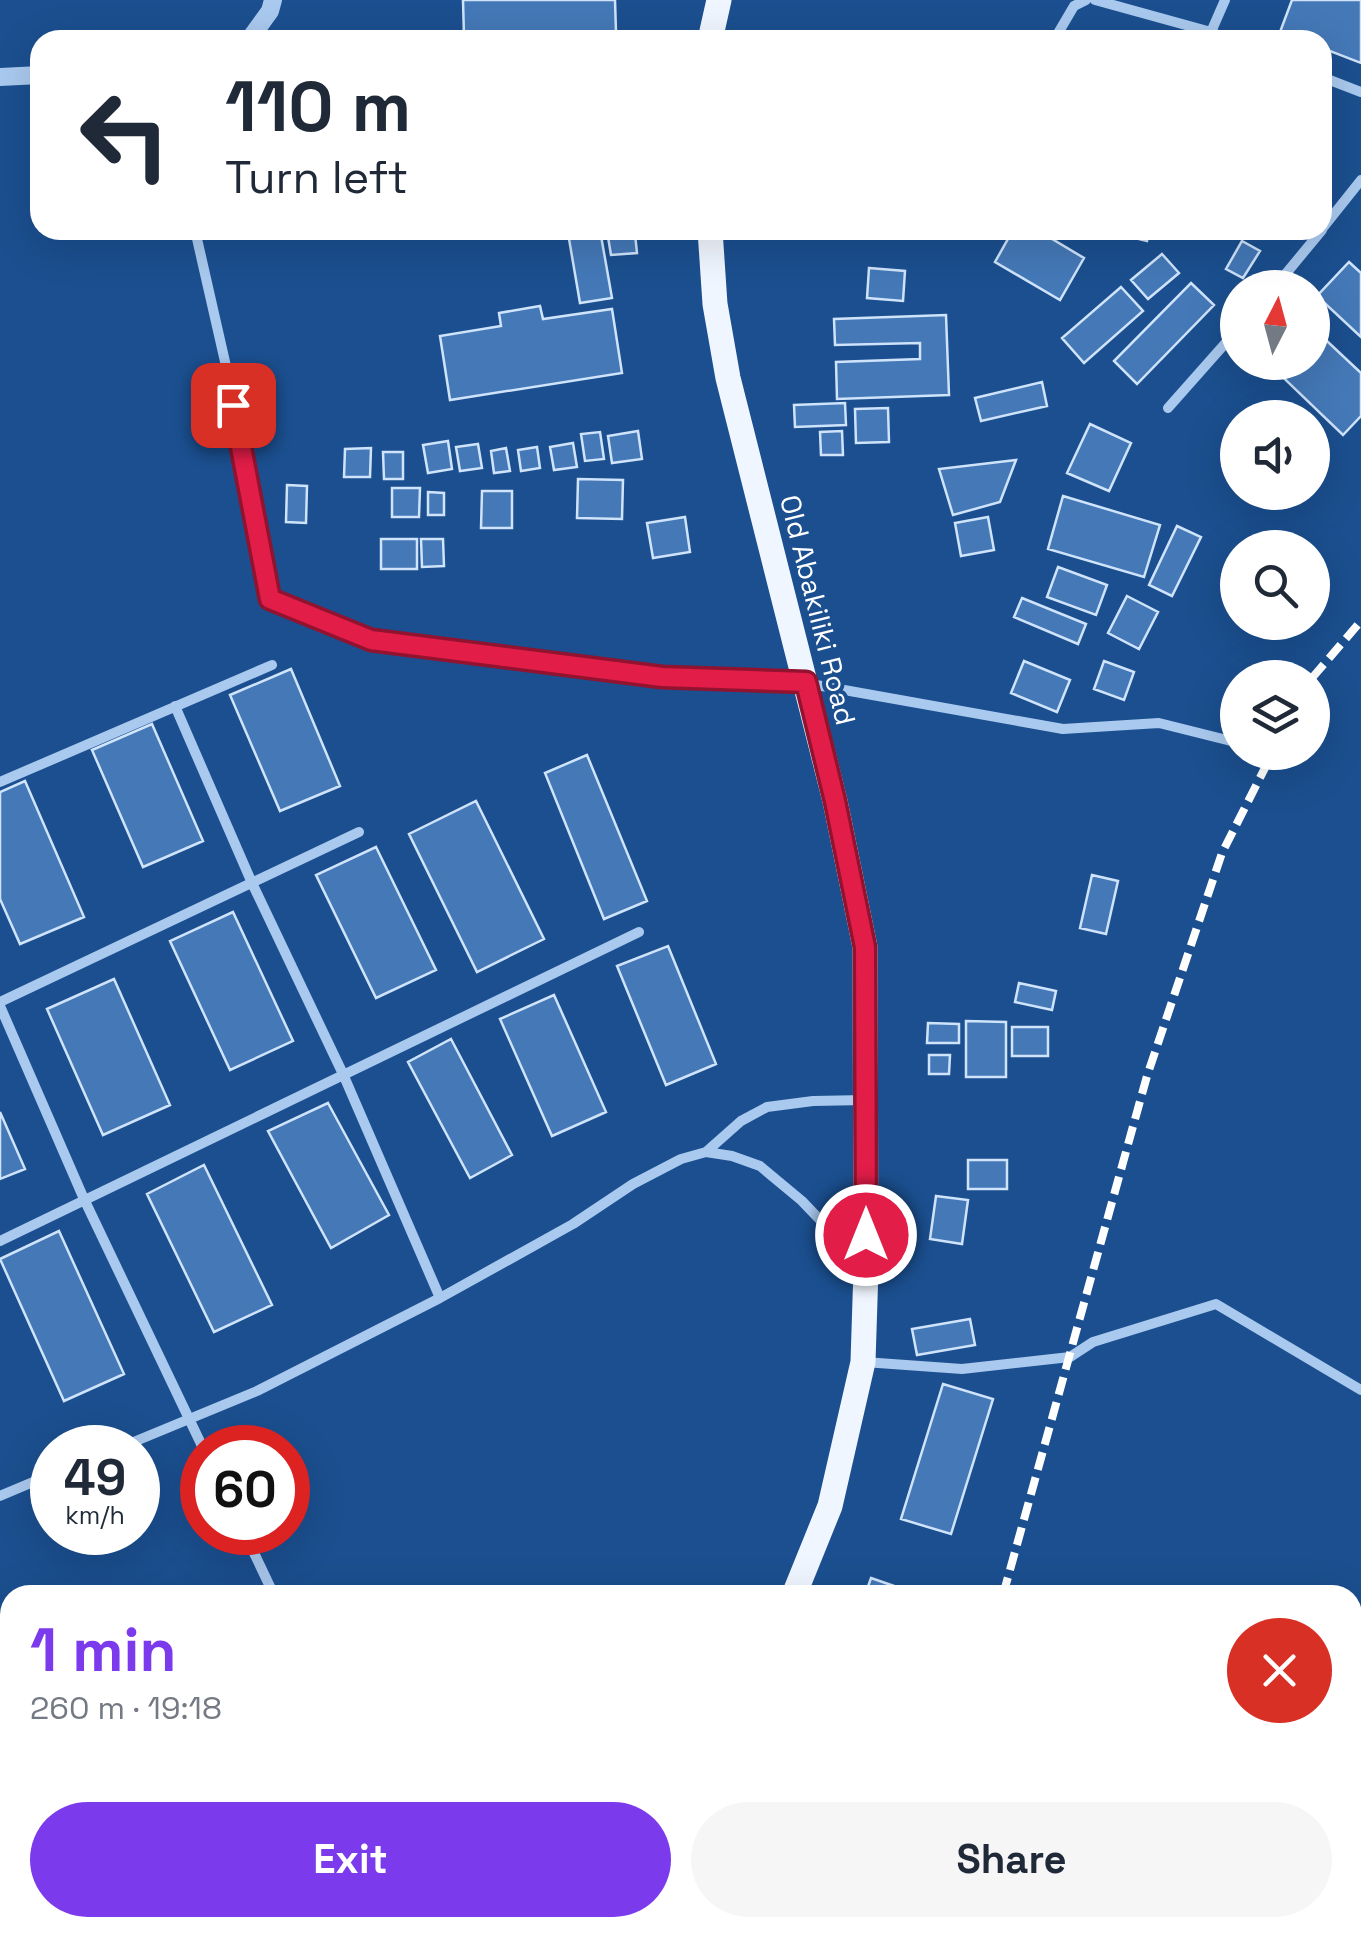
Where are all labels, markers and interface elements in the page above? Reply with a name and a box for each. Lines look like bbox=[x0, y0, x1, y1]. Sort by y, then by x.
text: 110 m bbox=[225, 62, 411, 151]
icon: left bbox=[60, 70, 190, 200]
text: Turn left bbox=[225, 149, 408, 206]
north arrow bbox=[1220, 270, 1330, 380]
map controls bbox=[1220, 270, 1330, 770]
pin bbox=[191, 363, 276, 448]
icon: arrive bbox=[206, 378, 261, 433]
button: sound bbox=[1220, 400, 1330, 510]
street label: Old Abakiliki Road bbox=[772, 491, 864, 729]
button: search bbox=[1220, 530, 1330, 640]
button: layers bbox=[1220, 660, 1330, 770]
position arrow bbox=[814, 1183, 918, 1287]
speed limit sign: 60 bbox=[180, 1425, 310, 1555]
text: 49 bbox=[64, 1446, 126, 1510]
text: km/h bbox=[65, 1499, 125, 1531]
text: 1 min bbox=[30, 1612, 177, 1689]
button: close bbox=[1227, 1618, 1332, 1723]
text: 260 m · 19:18 bbox=[30, 1688, 222, 1728]
button: Exit bbox=[30, 1802, 671, 1917]
button: Share bbox=[691, 1802, 1332, 1917]

